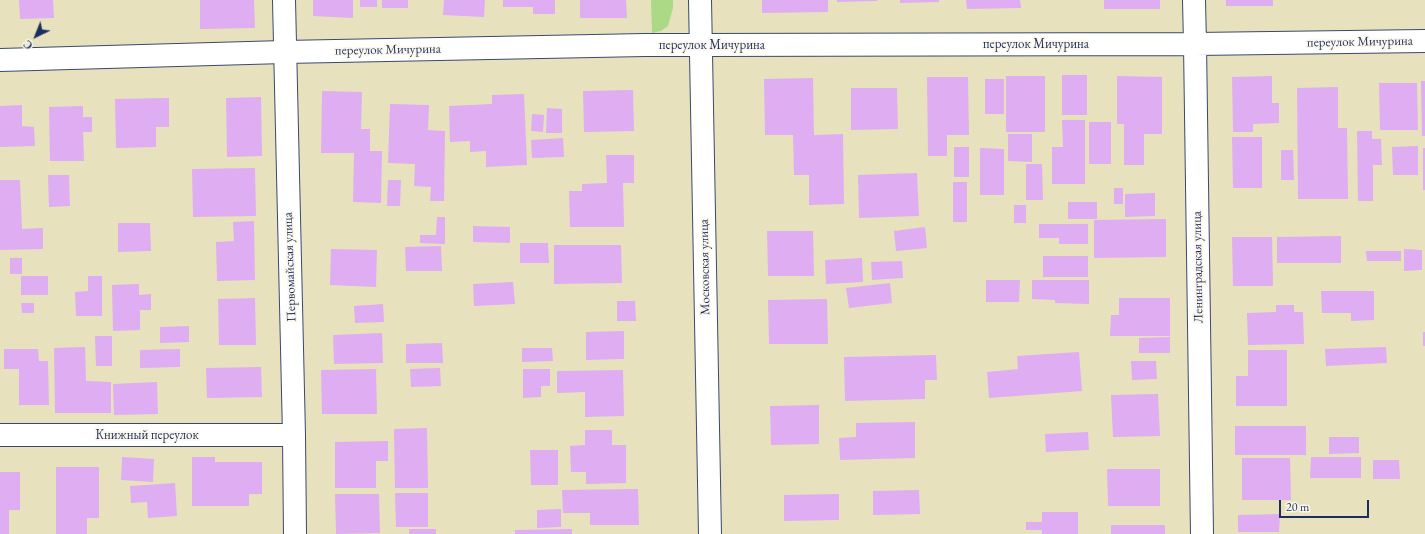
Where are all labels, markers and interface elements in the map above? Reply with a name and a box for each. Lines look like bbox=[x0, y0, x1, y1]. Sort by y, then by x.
north arrow bbox=[16, 16, 56, 56]
street label: переулок Мичурина bbox=[1307, 33, 1413, 51]
street label: переулок Мичурина bbox=[983, 36, 1089, 52]
text: С bbox=[20, 37, 35, 53]
street label: переулок Мичурина bbox=[659, 37, 765, 53]
street label: переулок Мичурина bbox=[335, 41, 441, 59]
street label: Ленинградская улица bbox=[1189, 211, 1207, 323]
street label: Первомайская улица bbox=[280, 212, 300, 322]
street label: Московская улица bbox=[696, 219, 714, 315]
street label: Книжный переулок bbox=[95, 427, 199, 443]
scale bar bbox=[1281, 492, 1371, 518]
text: 20 m bbox=[1286, 499, 1309, 515]

